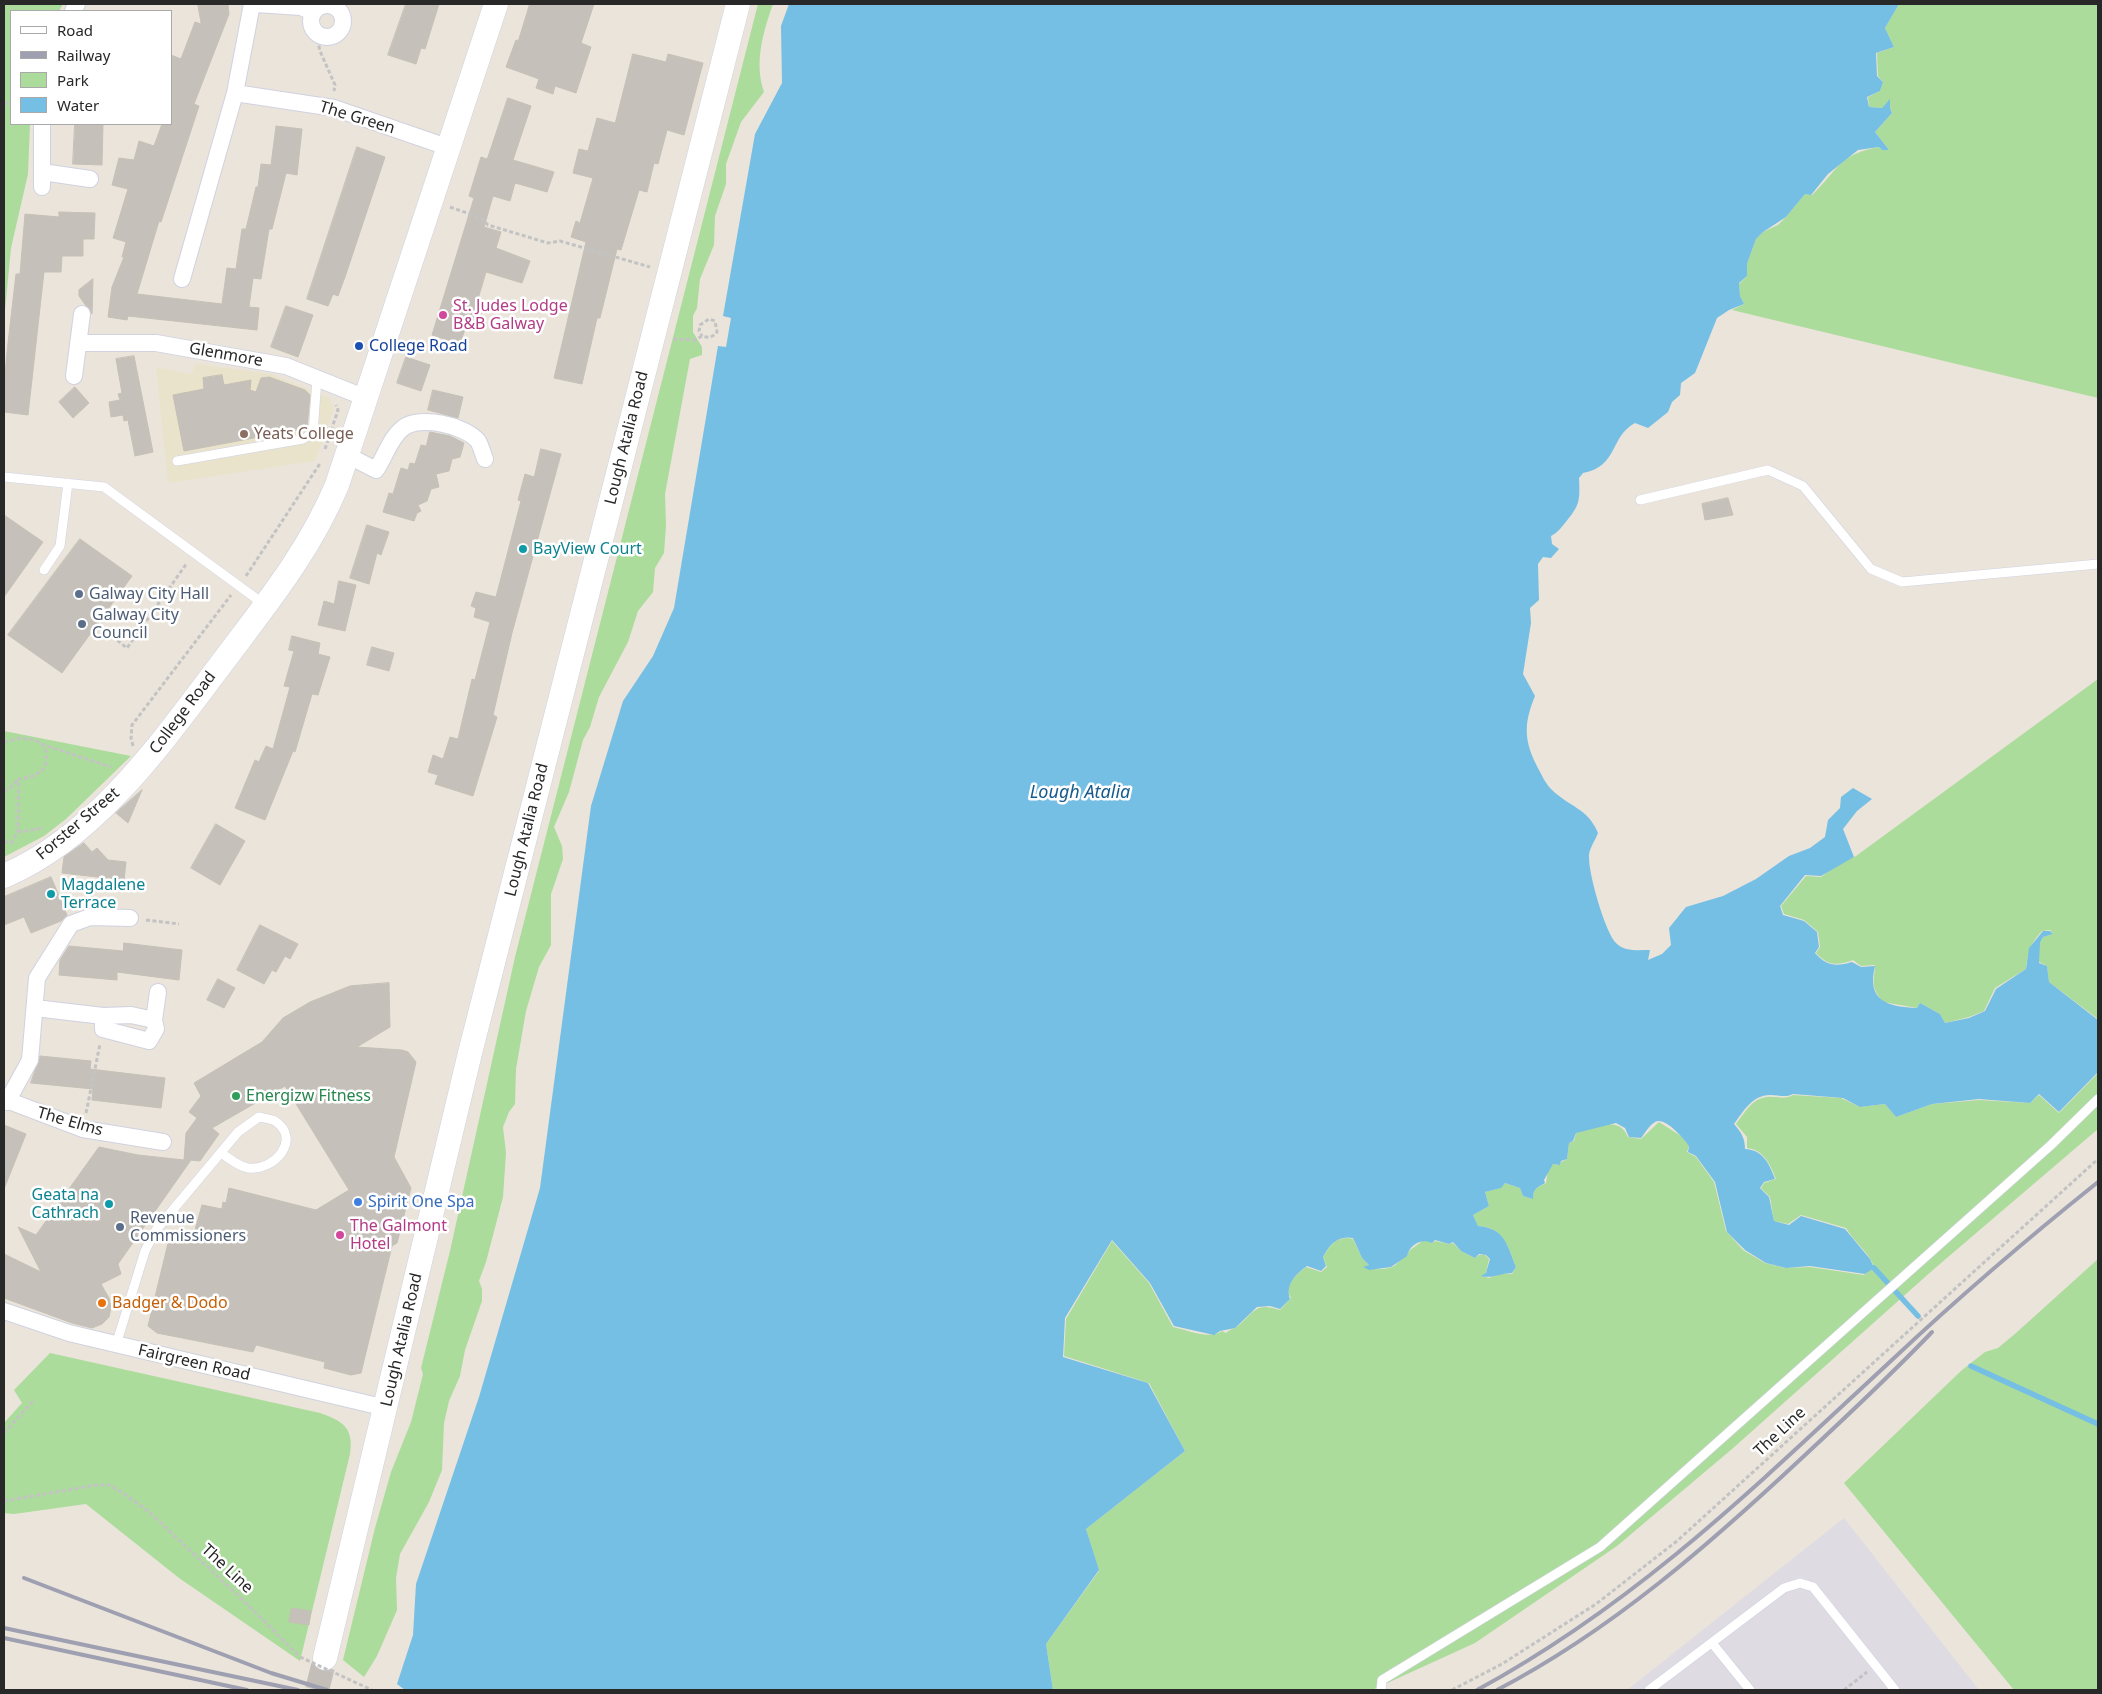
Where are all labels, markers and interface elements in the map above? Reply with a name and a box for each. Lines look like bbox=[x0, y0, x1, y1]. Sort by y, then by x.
legend bbox=[10, 10, 172, 125]
text: Road bbox=[57, 20, 93, 40]
text: Railway bbox=[57, 45, 110, 65]
text: Park bbox=[57, 70, 89, 90]
text: Water bbox=[57, 95, 99, 115]
street label: The Green bbox=[317, 97, 397, 139]
place label: St. Judes Lodge B&B Galway bbox=[453, 296, 568, 334]
marker: St. Judes Lodge B&B Galway bbox=[437, 309, 449, 321]
place label: College Road bbox=[369, 336, 468, 356]
street label: Glenmore bbox=[188, 339, 264, 371]
marker: College Road bbox=[353, 340, 365, 352]
street label: Lough Atalia Road bbox=[601, 369, 653, 507]
place label: Yeats College bbox=[254, 424, 354, 444]
marker: Yeats College bbox=[238, 428, 250, 440]
place label: BayView Court bbox=[533, 539, 642, 559]
marker: BayView Court bbox=[517, 543, 529, 555]
place label: Galway City Hall bbox=[89, 584, 209, 604]
marker: Galway City Hall bbox=[73, 588, 85, 600]
place label: Galway City Council bbox=[92, 605, 179, 643]
marker: Galway City Council bbox=[76, 618, 88, 630]
street label: College Road bbox=[146, 668, 220, 758]
street label: Lough Atalia Road bbox=[501, 761, 553, 899]
water label: Lough Atalia bbox=[1030, 782, 1130, 804]
street label: Forster Street bbox=[33, 784, 123, 864]
place label: Magdalene Terrace bbox=[61, 875, 145, 913]
marker: Magdalene Terrace bbox=[45, 888, 57, 900]
place label: Energizw Fitness bbox=[246, 1086, 371, 1106]
marker: Energizw Fitness bbox=[230, 1090, 242, 1102]
street label: The Elms bbox=[35, 1103, 105, 1141]
place label: Geata na Cathrach bbox=[31, 1185, 99, 1223]
place label: Spirit One Spa bbox=[368, 1192, 475, 1212]
marker: Spirit One Spa bbox=[352, 1196, 364, 1208]
marker: Geata na Cathrach bbox=[103, 1198, 115, 1210]
place label: Revenue Commissioners bbox=[130, 1208, 246, 1246]
place label: The Galmont Hotel bbox=[350, 1216, 447, 1254]
marker: Revenue Commissioners bbox=[114, 1221, 126, 1233]
marker: The Galmont Hotel bbox=[334, 1229, 346, 1241]
street label: Lough Atalia Road bbox=[377, 1271, 427, 1409]
place label: Badger & Dodo bbox=[112, 1293, 228, 1313]
marker: Badger & Dodo bbox=[96, 1297, 108, 1309]
street label: Fairgreen Road bbox=[136, 1341, 252, 1385]
street label: The Line bbox=[1750, 1403, 1810, 1461]
street label: The Line bbox=[197, 1540, 257, 1598]

